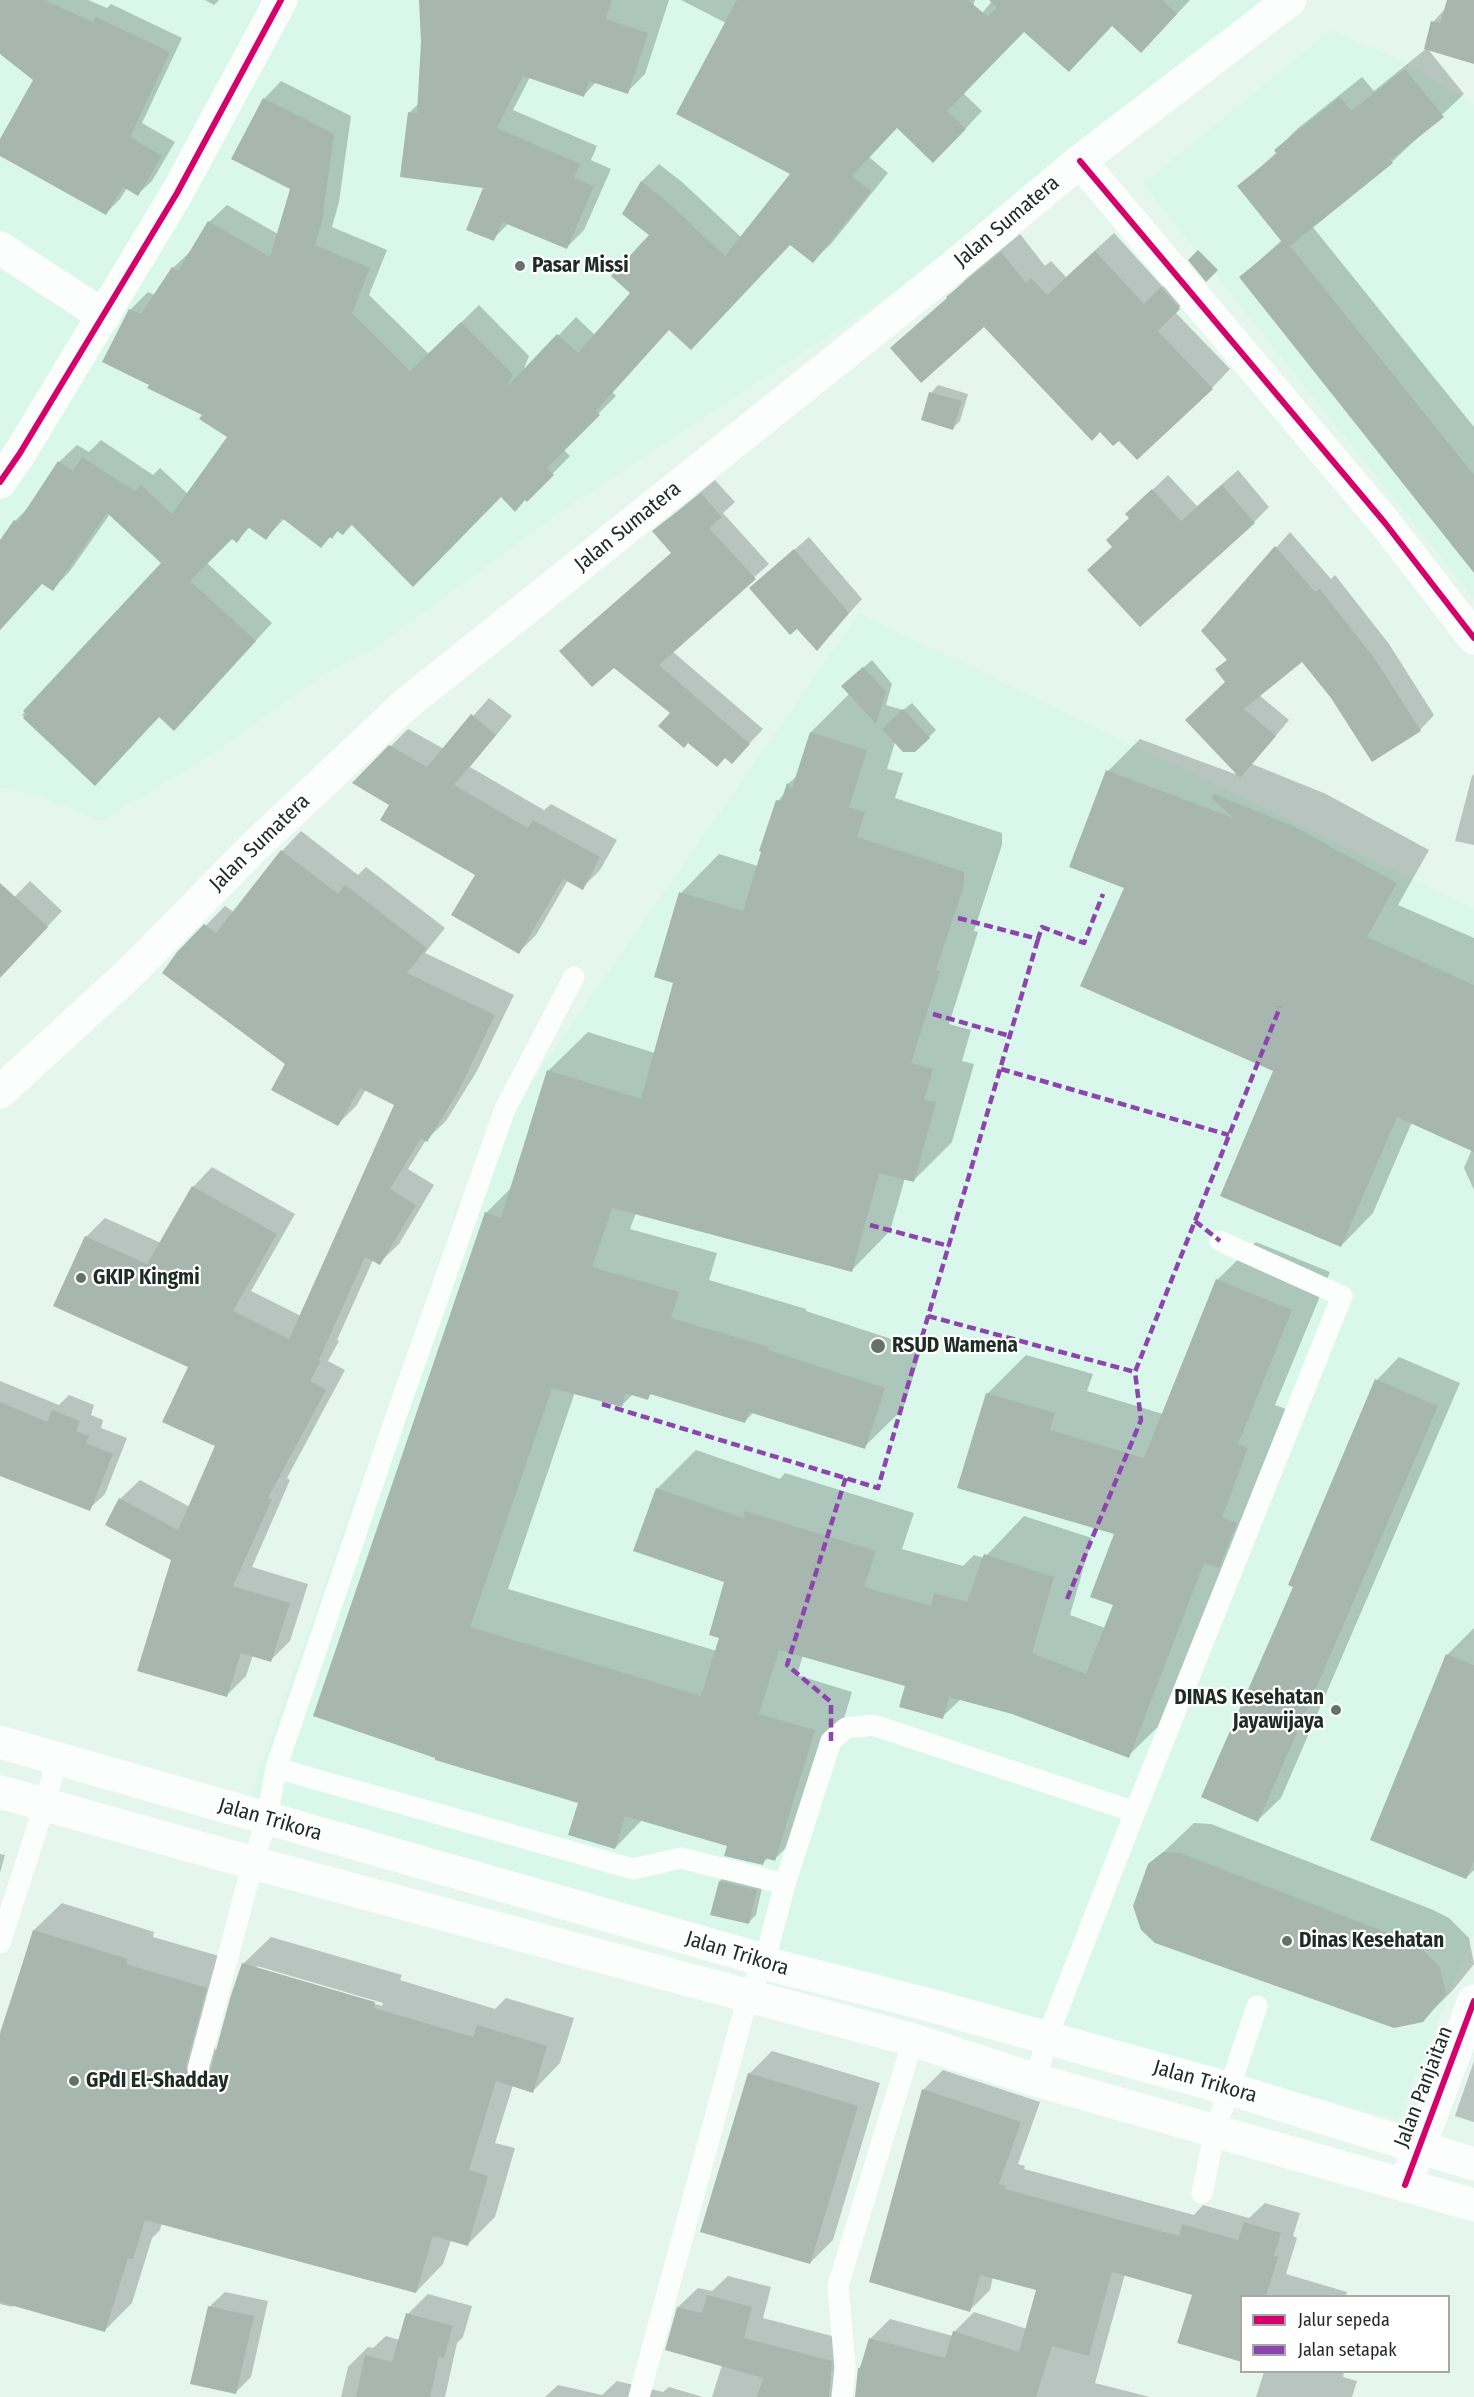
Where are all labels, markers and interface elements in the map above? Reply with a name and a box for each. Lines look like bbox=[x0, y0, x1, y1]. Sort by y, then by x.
street label: Jalan Sumatera bbox=[949, 171, 1065, 273]
place label: Pasar Missi bbox=[532, 253, 629, 279]
marker: Pasar Missi bbox=[513, 259, 527, 273]
street label: Jalan Sumatera bbox=[570, 477, 686, 577]
street label: Jalan Sumatera bbox=[205, 789, 315, 897]
place label: GKIP Kingmi bbox=[93, 1265, 200, 1291]
marker: GKIP Kingmi bbox=[74, 1271, 88, 1285]
place label: RSUD Wamena bbox=[892, 1333, 1018, 1359]
marker: RSUD Wamena bbox=[869, 1337, 887, 1355]
place label: DINAS Kesehatan Jayawijaya bbox=[1174, 1685, 1324, 1735]
marker: DINAS Kesehatan Jayawijaya bbox=[1329, 1703, 1343, 1717]
street label: Jalan Trikora bbox=[215, 1793, 325, 1847]
street label: Jalan Trikora bbox=[682, 1926, 792, 1982]
place label: Dinas Kesehatan bbox=[1299, 1928, 1444, 1954]
marker: Dinas Kesehatan bbox=[1280, 1934, 1294, 1948]
street label: Jalan Panjaitan bbox=[1389, 2023, 1459, 2151]
street label: Jalan Trikora bbox=[1150, 2055, 1260, 2109]
place label: GPdI El-Shadday bbox=[86, 2068, 228, 2094]
marker: GPdI El-Shadday bbox=[67, 2074, 81, 2088]
legend bbox=[1240, 2295, 1450, 2373]
text: Jalur sepeda bbox=[1298, 2309, 1390, 2331]
text: Jalan setapak bbox=[1298, 2339, 1397, 2361]

